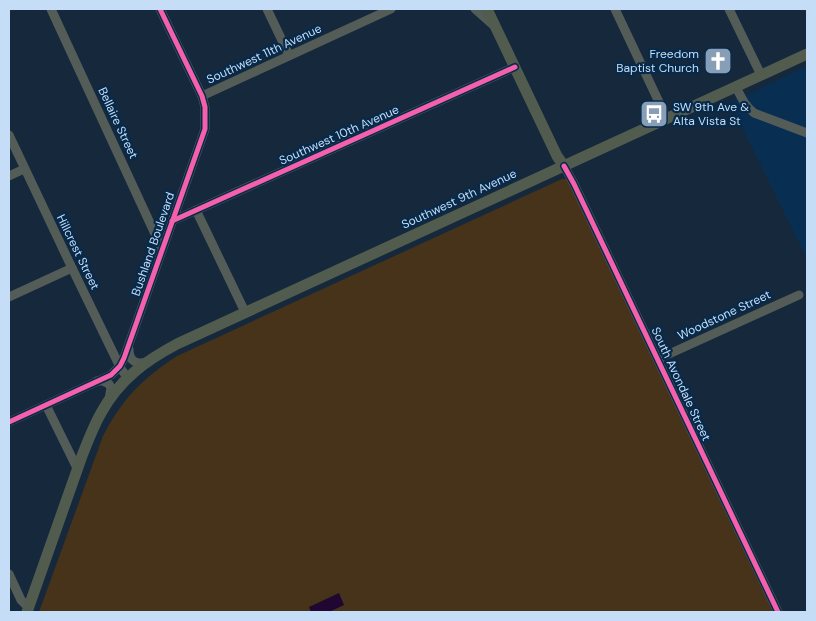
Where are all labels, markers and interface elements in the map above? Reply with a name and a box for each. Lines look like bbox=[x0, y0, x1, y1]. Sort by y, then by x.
street label: Southwest 11th Avenue bbox=[204, 20, 324, 88]
place label: Freedom Baptist Church bbox=[616, 46, 699, 76]
church icon: Freedom Baptist Church bbox=[703, 46, 733, 76]
street label: Bellaire Street bbox=[94, 85, 142, 162]
bus stop icon: SW 9th Ave & Alta Vista St bbox=[639, 99, 669, 129]
place label: SW 9th Ave & Alta Vista St bbox=[673, 99, 749, 129]
street label: Southwest 10th Avenue bbox=[277, 101, 402, 169]
street label: Southwest 9th Avenue bbox=[399, 165, 519, 233]
street label: Bushland Boulevard bbox=[128, 190, 178, 298]
street label: Hillcrest Street bbox=[53, 212, 103, 293]
street label: Woodstone Street bbox=[675, 286, 773, 344]
street label: South Avondale Street bbox=[648, 324, 715, 444]

